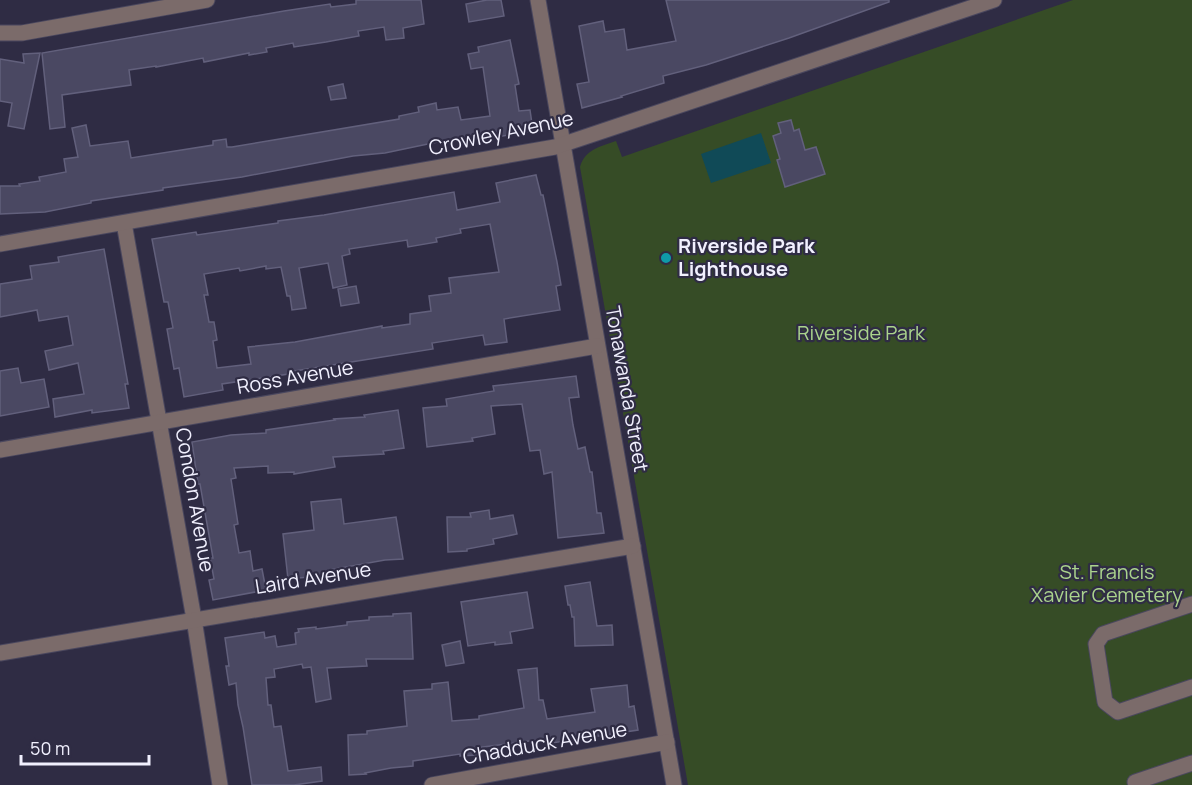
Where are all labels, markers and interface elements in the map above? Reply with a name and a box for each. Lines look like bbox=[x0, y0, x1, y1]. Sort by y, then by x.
street label: Crowley Avenue bbox=[426, 104, 576, 161]
place label: Riverside Park Lighthouse bbox=[678, 232, 816, 282]
marker: Riverside Park Lighthouse bbox=[659, 251, 673, 265]
street label: Tonawanda Street bbox=[600, 304, 655, 474]
park label: Riverside Park bbox=[797, 319, 926, 346]
street label: Ross Avenue bbox=[235, 353, 355, 400]
street label: Condon Avenue bbox=[170, 426, 221, 574]
street label: Laird Avenue bbox=[253, 555, 373, 600]
park label: St. Francis Xavier Cemetery bbox=[1031, 558, 1183, 608]
street label: Chadduck Avenue bbox=[461, 715, 629, 770]
scale bar bbox=[21, 728, 148, 766]
text: 50 m bbox=[30, 736, 70, 760]

